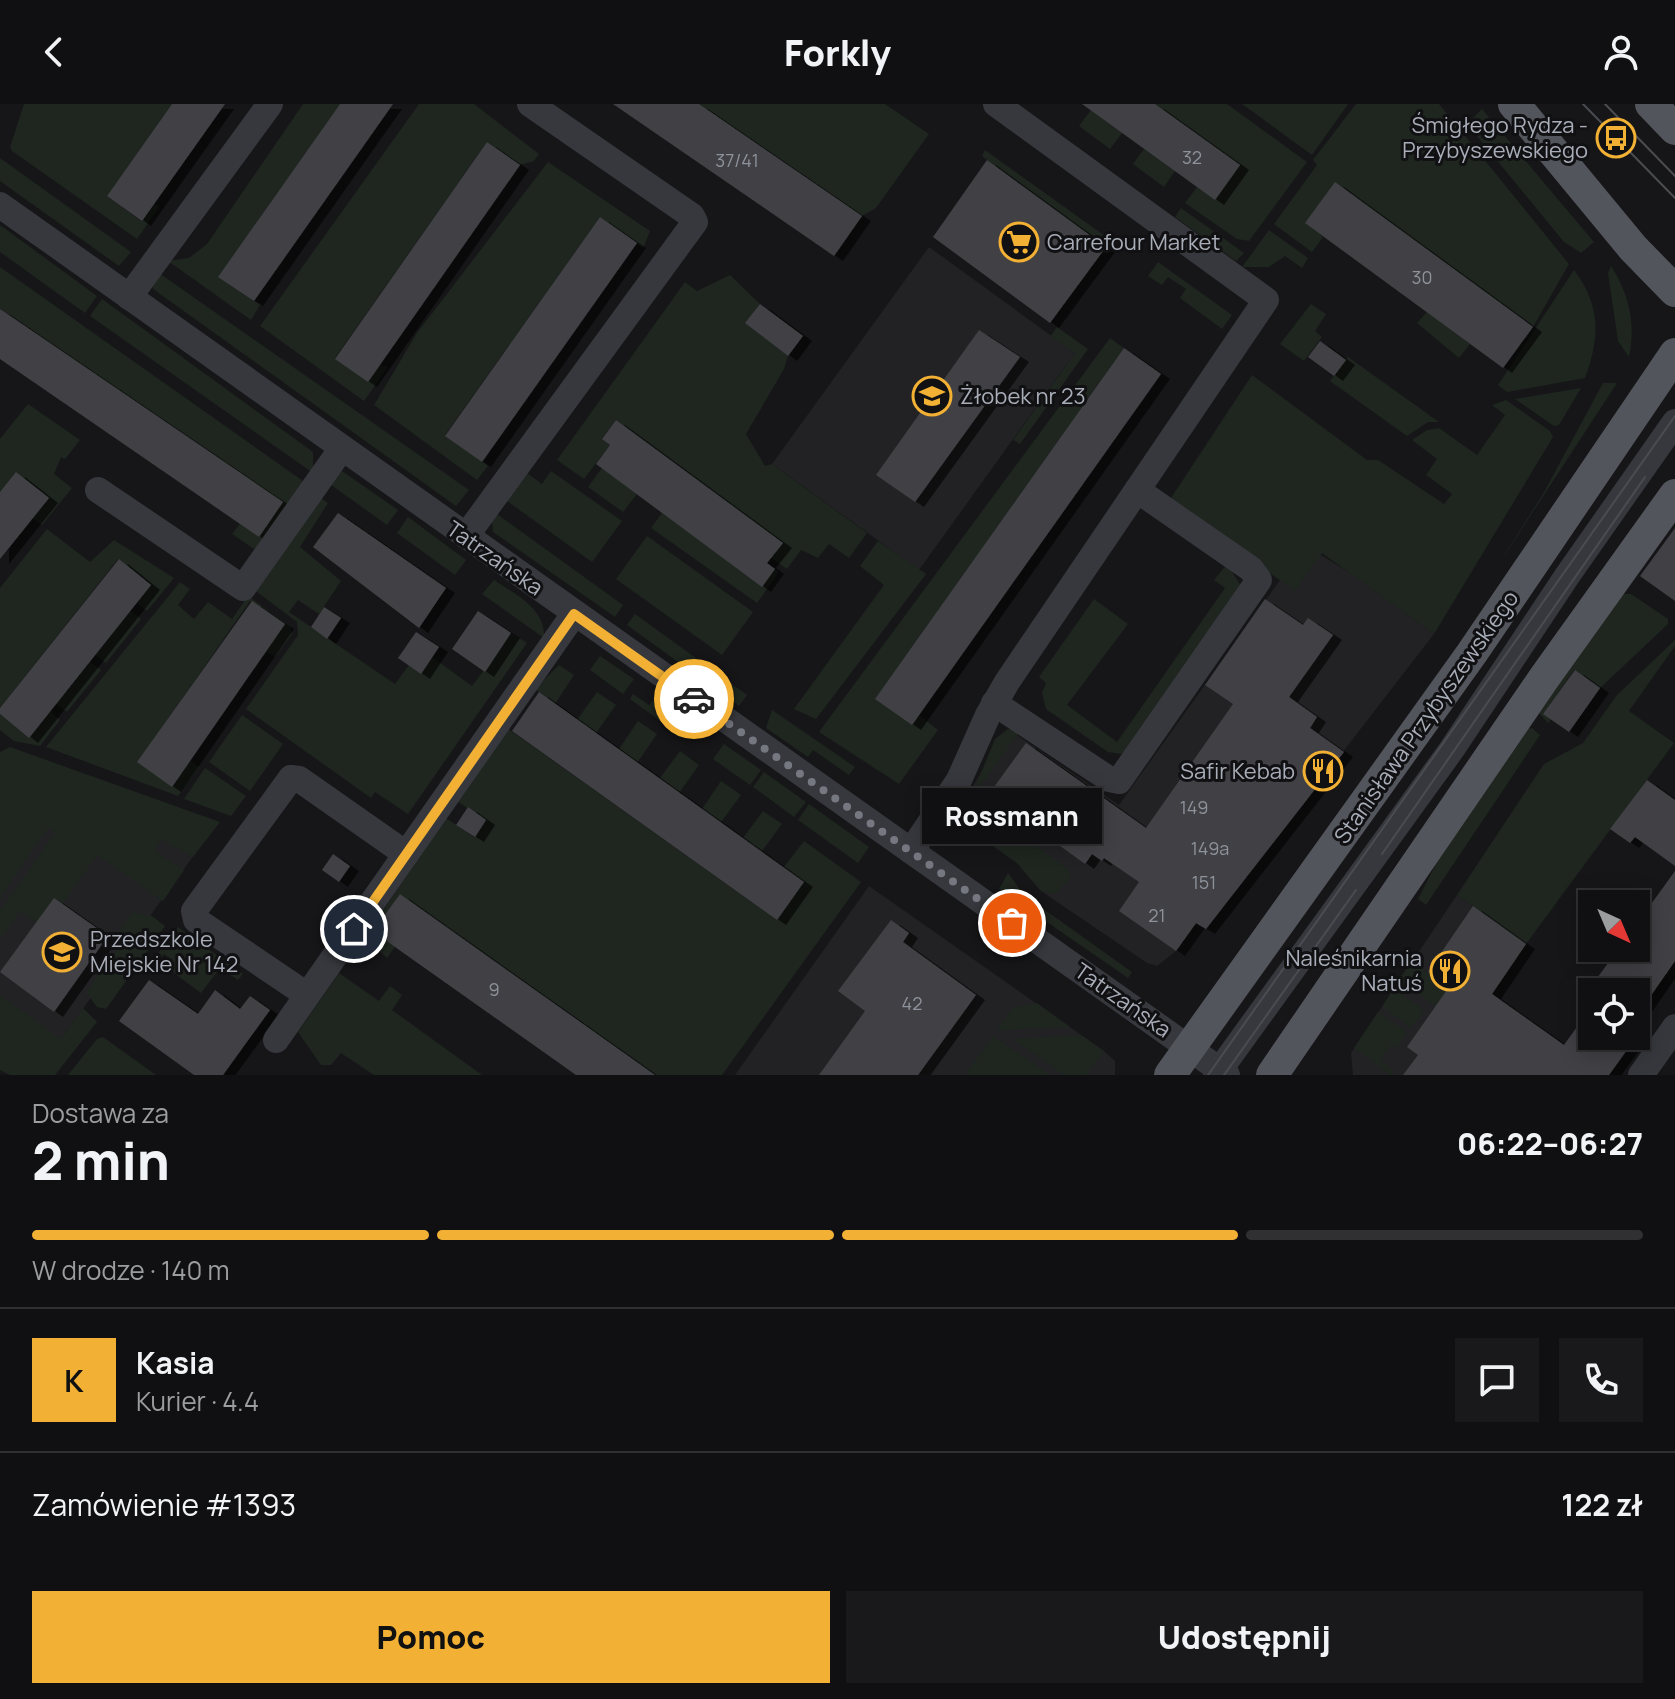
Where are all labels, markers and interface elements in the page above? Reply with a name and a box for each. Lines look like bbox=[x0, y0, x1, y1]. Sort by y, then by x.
text: Forkly bbox=[784, 28, 891, 77]
icon: back bbox=[32, 30, 76, 74]
icon: person bbox=[1599, 30, 1643, 74]
place label: Śmigłego Rydza - Przybyszewskiego bbox=[1402, 110, 1588, 165]
bus stop icon: Śmigłego Rydza - Przybyszewskiego bbox=[1595, 117, 1637, 159]
house number: 32 bbox=[1182, 145, 1202, 169]
house number: 37/41 bbox=[715, 148, 759, 172]
supermarket icon: Carrefour Market bbox=[998, 221, 1040, 263]
place label: Carrefour Market bbox=[1047, 227, 1220, 257]
house number: 30 bbox=[1412, 265, 1432, 289]
school or university icon: Żłobek nr 23 bbox=[911, 375, 953, 417]
place label: Żłobek nr 23 bbox=[960, 381, 1086, 411]
street label: Tatrzańska bbox=[441, 514, 549, 602]
street label: Stanisława Przybyszewskiego bbox=[1327, 584, 1525, 850]
courier bbox=[654, 659, 734, 739]
icon: car bbox=[672, 677, 716, 721]
restaurant icon: Safir Kebab bbox=[1302, 750, 1344, 792]
place label: Safir Kebab bbox=[1180, 756, 1295, 786]
callout: Rossmann bbox=[922, 787, 1102, 843]
house number: 149 bbox=[1180, 795, 1208, 819]
text: Rossmann bbox=[945, 798, 1079, 834]
house number: 149a bbox=[1191, 836, 1229, 860]
house number: 151 bbox=[1192, 870, 1216, 894]
pin bbox=[978, 889, 1046, 957]
north arrow bbox=[1578, 890, 1650, 962]
map controls bbox=[1578, 890, 1650, 1050]
pin bbox=[320, 895, 388, 963]
icon: bag bbox=[990, 901, 1034, 945]
house number: 21 bbox=[1148, 903, 1166, 927]
icon: home bbox=[332, 907, 376, 951]
place label: Przedszkole Miejskie Nr 142 bbox=[90, 924, 238, 979]
school or university icon: Przedszkole Miejskie Nr 142 bbox=[41, 931, 83, 973]
place label: Naleśnikarnia Natuś bbox=[1285, 943, 1422, 998]
restaurant icon: Naleśnikarnia Natuś bbox=[1429, 950, 1471, 992]
street label: Tatrzańska bbox=[1069, 956, 1177, 1044]
house number: 9 bbox=[488, 977, 500, 1001]
button: locate bbox=[1578, 978, 1650, 1050]
house number: 42 bbox=[902, 991, 922, 1015]
text: Dostawa za bbox=[32, 1095, 169, 1131]
text: 06:22–06:27 bbox=[1457, 1123, 1643, 1164]
text: 2 min bbox=[32, 1125, 170, 1196]
text: W drodze · 140 m bbox=[32, 1252, 230, 1288]
button: chat bbox=[1455, 1338, 1539, 1422]
button: phone bbox=[1559, 1338, 1643, 1422]
text: Kasia bbox=[136, 1342, 215, 1383]
text: K bbox=[64, 1360, 84, 1401]
text: Kurier · 4.4 bbox=[136, 1383, 259, 1419]
text: Zamówienie #1393 bbox=[32, 1484, 296, 1525]
text: 122 zł bbox=[1561, 1484, 1643, 1525]
button: Pomoc bbox=[32, 1591, 830, 1683]
button: Udostępnij bbox=[846, 1591, 1643, 1683]

